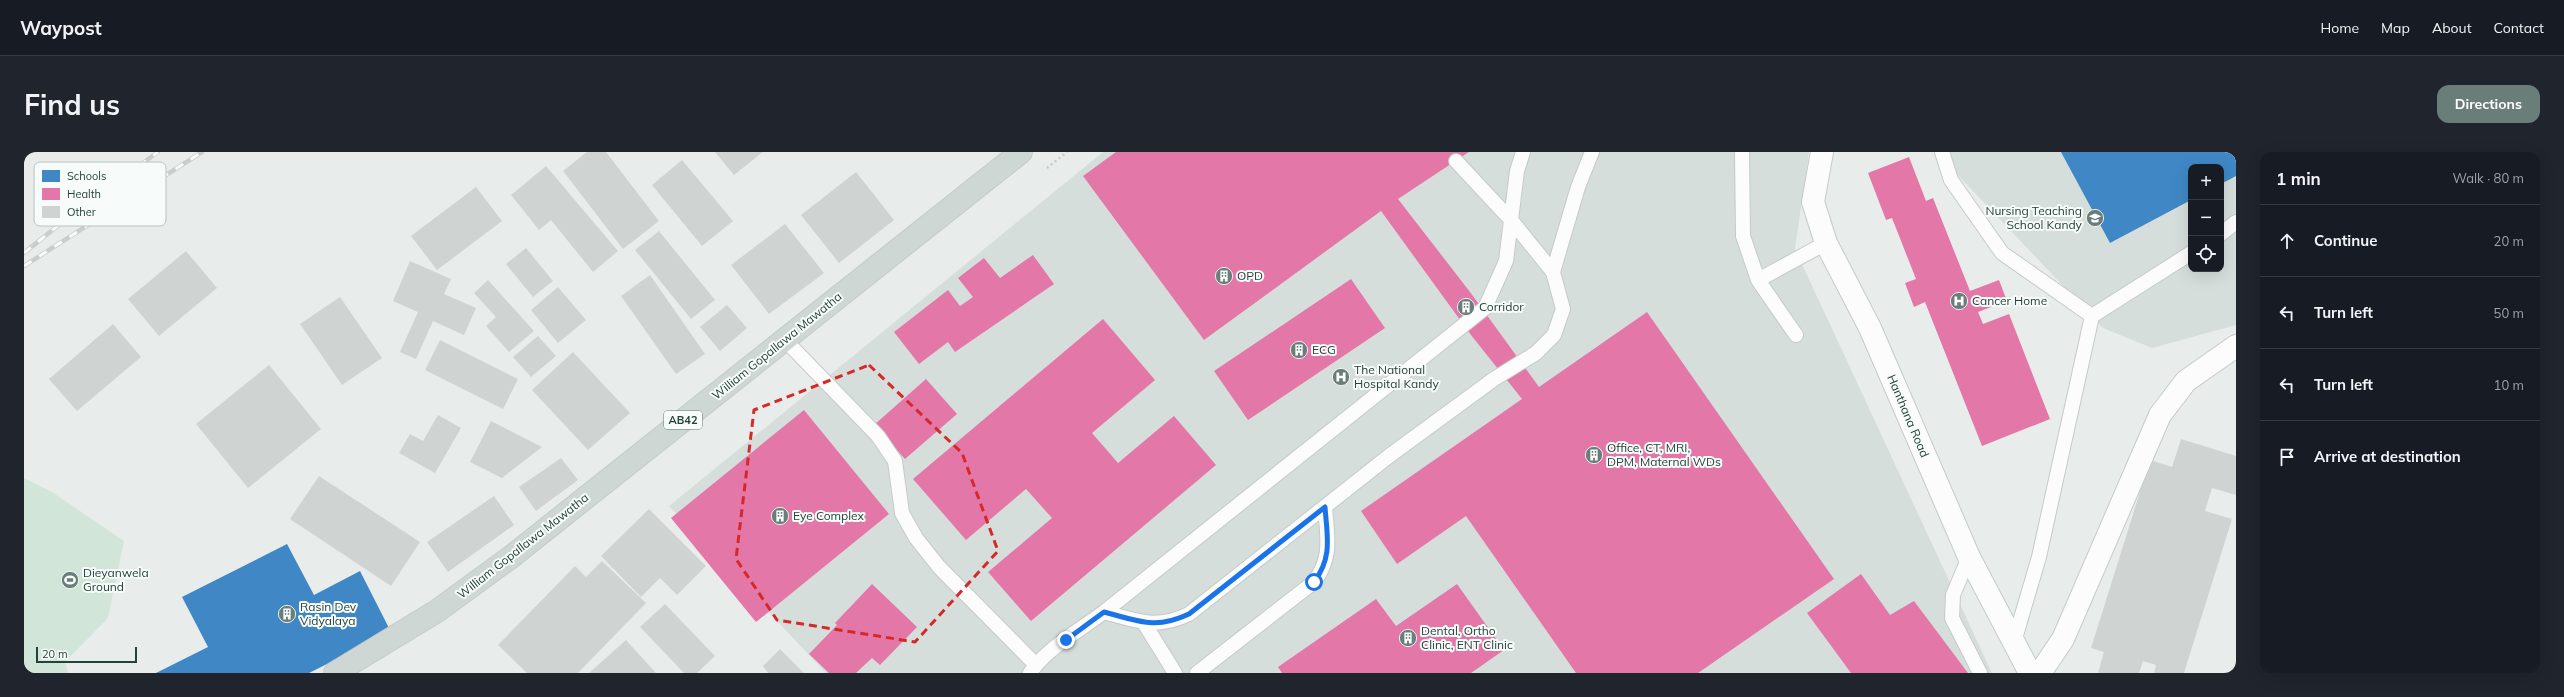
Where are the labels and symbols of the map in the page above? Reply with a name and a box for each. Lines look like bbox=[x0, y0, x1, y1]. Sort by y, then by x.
legend bbox=[34, 162, 166, 226]
text: Schools bbox=[67, 169, 106, 183]
text: Health bbox=[67, 187, 101, 201]
place label: Nursing Teaching School Kandy bbox=[1985, 203, 2083, 232]
text: Other bbox=[67, 205, 96, 219]
school or university icon: Nursing Teaching School Kandy bbox=[2085, 208, 2105, 228]
building icon: OPD bbox=[1214, 266, 1234, 286]
place label: OPD bbox=[1237, 268, 1263, 283]
street label: William Gopallawa Mawatha bbox=[709, 289, 845, 403]
hospital icon: Cancer Home bbox=[1949, 291, 1969, 311]
place label: Cancer Home bbox=[1972, 293, 2047, 308]
building icon: Corridor bbox=[1456, 297, 1476, 317]
place label: Corridor bbox=[1479, 299, 1524, 314]
building icon: ECG bbox=[1289, 340, 1309, 360]
place label: ECG bbox=[1312, 342, 1336, 357]
place label: The National Hospital Kandy bbox=[1354, 362, 1439, 391]
hospital icon: The National Hospital Kandy bbox=[1331, 367, 1351, 387]
street label: Hanthana Road bbox=[1884, 372, 1933, 460]
road number: AB42 bbox=[664, 411, 702, 429]
place label: Office, CT, MRI, DPM, Maternal WDs bbox=[1607, 440, 1721, 469]
building icon: Office, CT, MRI, DPM, Maternal WDs bbox=[1584, 445, 1604, 465]
street label: William Gopallawa Mawatha bbox=[454, 490, 591, 602]
building icon: Eye Complex bbox=[770, 506, 790, 526]
place label: Eye Complex bbox=[793, 508, 865, 523]
place label: Dieyanwela Ground bbox=[83, 565, 149, 594]
sports icon: Dieyanwela Ground bbox=[60, 570, 80, 590]
route start bbox=[1305, 573, 1323, 591]
place label: Rasin Dev Vidyalaya bbox=[300, 599, 357, 628]
building icon: Rasin Dev Vidyalaya bbox=[277, 604, 297, 624]
place label: Dental, Ortho Clinic, ENT Clinic bbox=[1421, 623, 1513, 652]
building icon: Dental, Ortho Clinic, ENT Clinic bbox=[1398, 628, 1418, 648]
route end bbox=[1057, 631, 1075, 649]
scale bar bbox=[36, 645, 137, 664]

